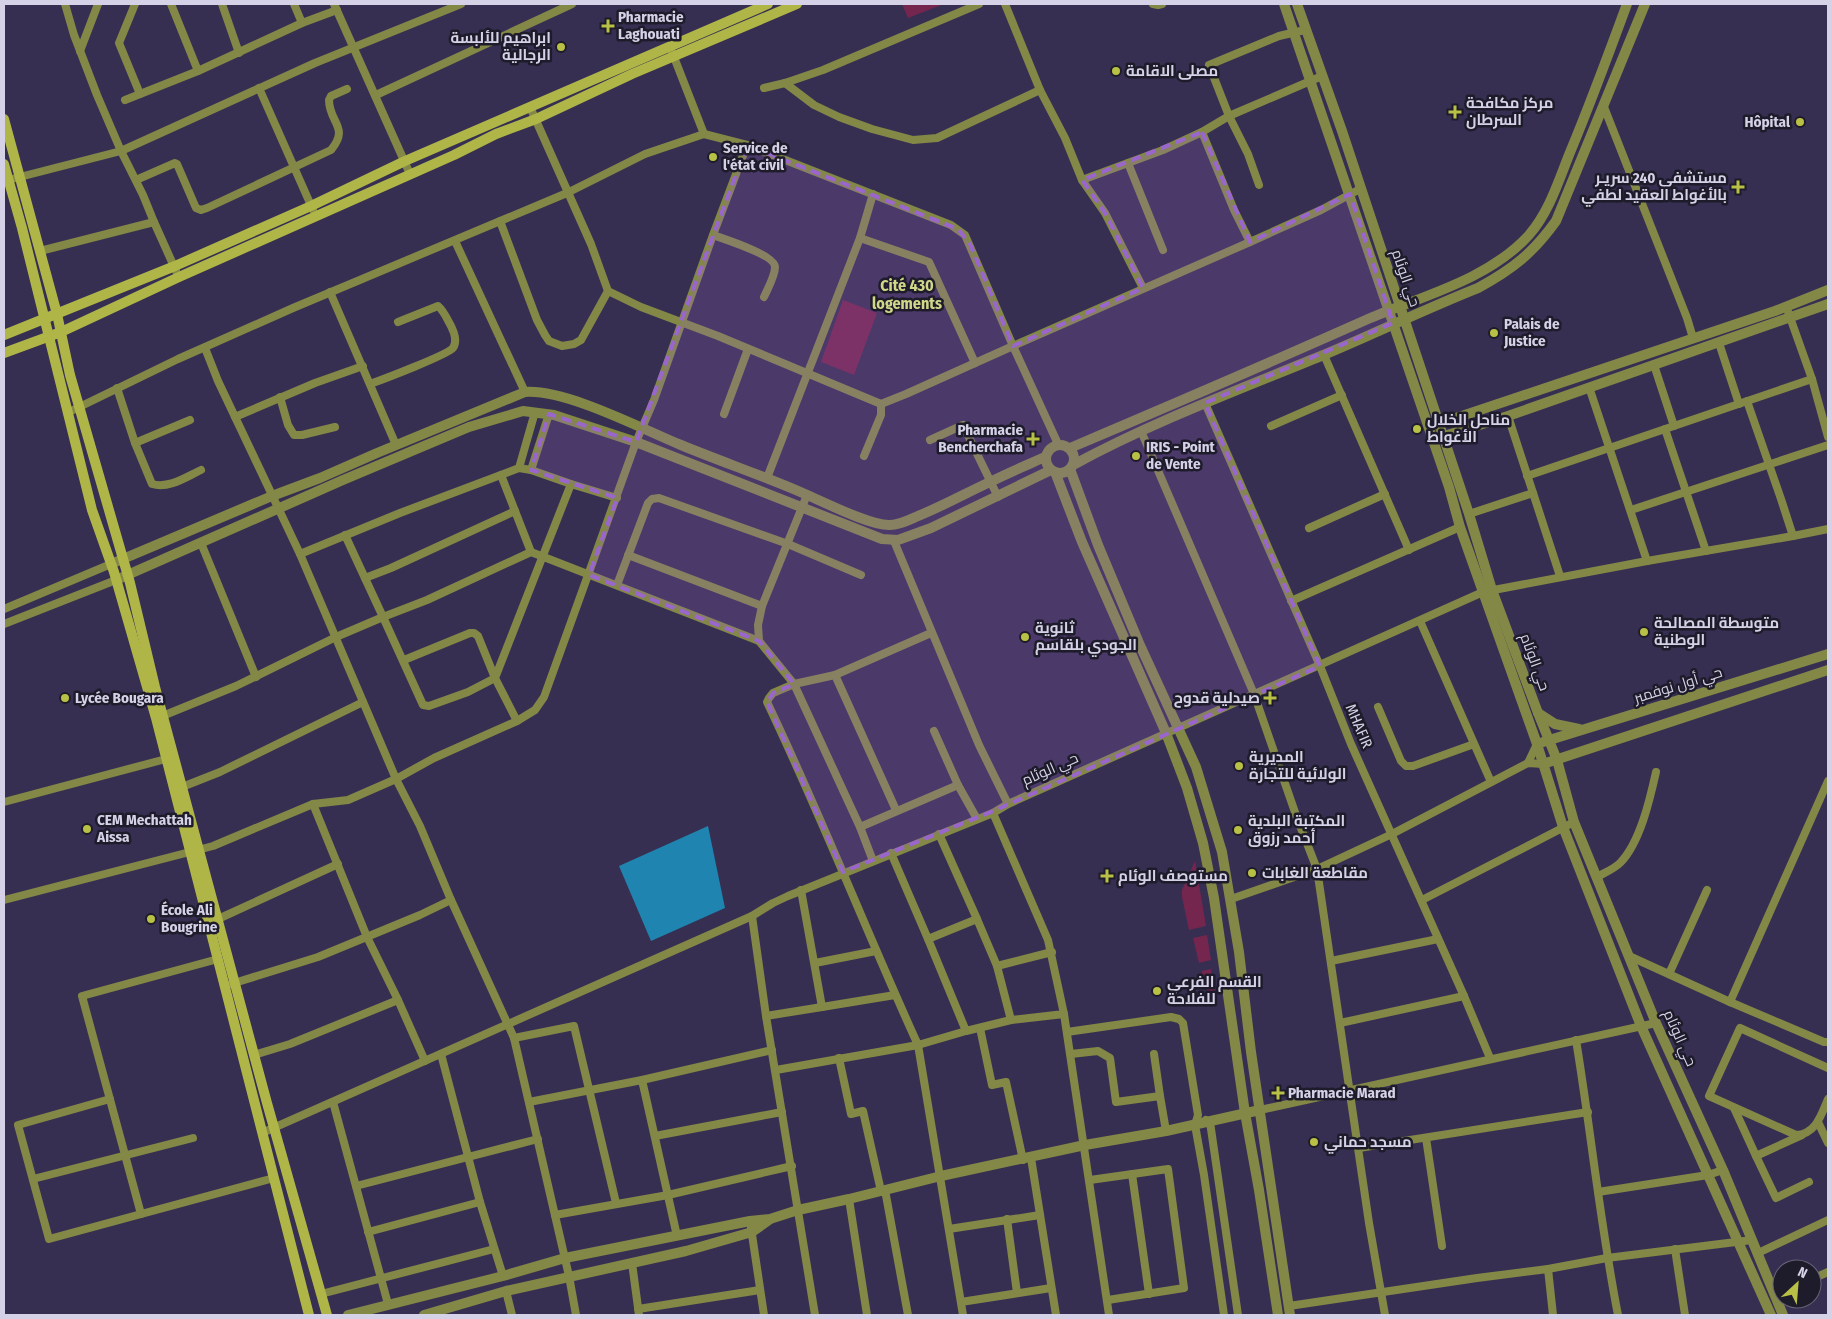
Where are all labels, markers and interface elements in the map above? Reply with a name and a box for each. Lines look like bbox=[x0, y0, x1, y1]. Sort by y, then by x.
place label: Pharmacie Laghouati bbox=[618, 8, 684, 43]
marker: Pharmacie Laghouati bbox=[602, 20, 614, 32]
place label: ابراهيم للألبسة الرجالية bbox=[451, 29, 551, 64]
marker: ابراهيم للألبسة الرجالية bbox=[555, 41, 567, 53]
place label: مصلى الاقامة bbox=[1126, 62, 1218, 80]
marker: مصلى الاقامة bbox=[1110, 65, 1122, 77]
place label: مركز مكافحة السرطان bbox=[1466, 94, 1553, 129]
marker: مركز مكافحة السرطان bbox=[1448, 105, 1462, 119]
place label: Hôpital bbox=[1744, 113, 1791, 131]
marker: Hôpital bbox=[1794, 116, 1806, 128]
place label: Service de l'état civil bbox=[723, 139, 788, 174]
marker: Service de l'état civil bbox=[707, 151, 719, 163]
place label: مستشفى 240 سريـر بالأغواط العقيد لطفي bbox=[1581, 169, 1727, 207]
marker: مستشفى 240 سريـر بالأغواط العقيد لطفي bbox=[1731, 180, 1745, 194]
street label: حي الوئام bbox=[1385, 247, 1424, 310]
district label: Cité 430 logements bbox=[872, 276, 942, 313]
place label: Palais de Justice bbox=[1503, 315, 1560, 350]
marker: Palais de Justice bbox=[1488, 327, 1500, 339]
place label: مناحل الخلال الأغواط bbox=[1427, 411, 1510, 446]
place label: Pharmacie Bencherchafa bbox=[938, 421, 1024, 456]
marker: مناحل الخلال الأغواط bbox=[1411, 423, 1423, 435]
marker: Pharmacie Bencherchafa bbox=[1027, 433, 1039, 445]
place label: IRIS - Point de Vente bbox=[1146, 438, 1216, 473]
marker: IRIS - Point de Vente bbox=[1130, 450, 1142, 462]
place label: متوسطة المصالحة الوطنية bbox=[1654, 614, 1779, 649]
place label: ثانوية الجودي بلقاسم bbox=[1035, 619, 1137, 657]
marker: متوسطة المصالحة الوطنية bbox=[1638, 626, 1650, 638]
marker: ثانوية الجودي بلقاسم bbox=[1019, 631, 1031, 643]
street label: حي الوئام bbox=[1514, 631, 1554, 694]
street label: حي أول نوفمبر bbox=[1630, 662, 1725, 710]
place label: Lycée Bougara bbox=[75, 689, 164, 707]
place label: صيدلية قدوح bbox=[1174, 689, 1260, 708]
marker: Lycée Bougara bbox=[59, 692, 71, 704]
marker: صيدلية قدوح bbox=[1264, 692, 1276, 704]
street label: MHAFIR bbox=[1342, 701, 1376, 751]
place label: المديرية الولائية للتجارة bbox=[1249, 748, 1346, 783]
street label: حي الوئام bbox=[1019, 749, 1082, 792]
marker: المديرية الولائية للتجارة bbox=[1233, 760, 1245, 772]
place label: CEM Mechattah Aissa bbox=[96, 811, 192, 846]
place label: المكتبة البلدية أحمد رزوق bbox=[1248, 812, 1345, 847]
marker: CEM Mechattah Aissa bbox=[81, 823, 93, 835]
marker: المكتبة البلدية أحمد رزوق bbox=[1232, 824, 1244, 836]
place label: مقاطعة الغابات bbox=[1262, 864, 1368, 882]
place label: مستوصف الوئام bbox=[1118, 867, 1228, 886]
marker: مقاطعة الغابات bbox=[1246, 867, 1258, 879]
marker: مستوصف الوئام bbox=[1100, 869, 1114, 883]
place label: École Ali Bougrine bbox=[161, 901, 218, 936]
marker: École Ali Bougrine bbox=[145, 913, 157, 925]
place label: القسم الفرعي للفلاحة bbox=[1167, 973, 1262, 1008]
marker: القسم الفرعي للفلاحة bbox=[1151, 985, 1163, 997]
street label: حي الوئام bbox=[1657, 1007, 1700, 1070]
place label: Pharmacie Marad bbox=[1288, 1084, 1396, 1102]
marker: Pharmacie Marad bbox=[1272, 1087, 1284, 1099]
place label: مسجد حماني bbox=[1324, 1133, 1412, 1154]
marker: مسجد حماني bbox=[1308, 1136, 1320, 1148]
north arrow bbox=[1772, 1259, 1822, 1309]
text: N bbox=[1795, 1263, 1810, 1282]

